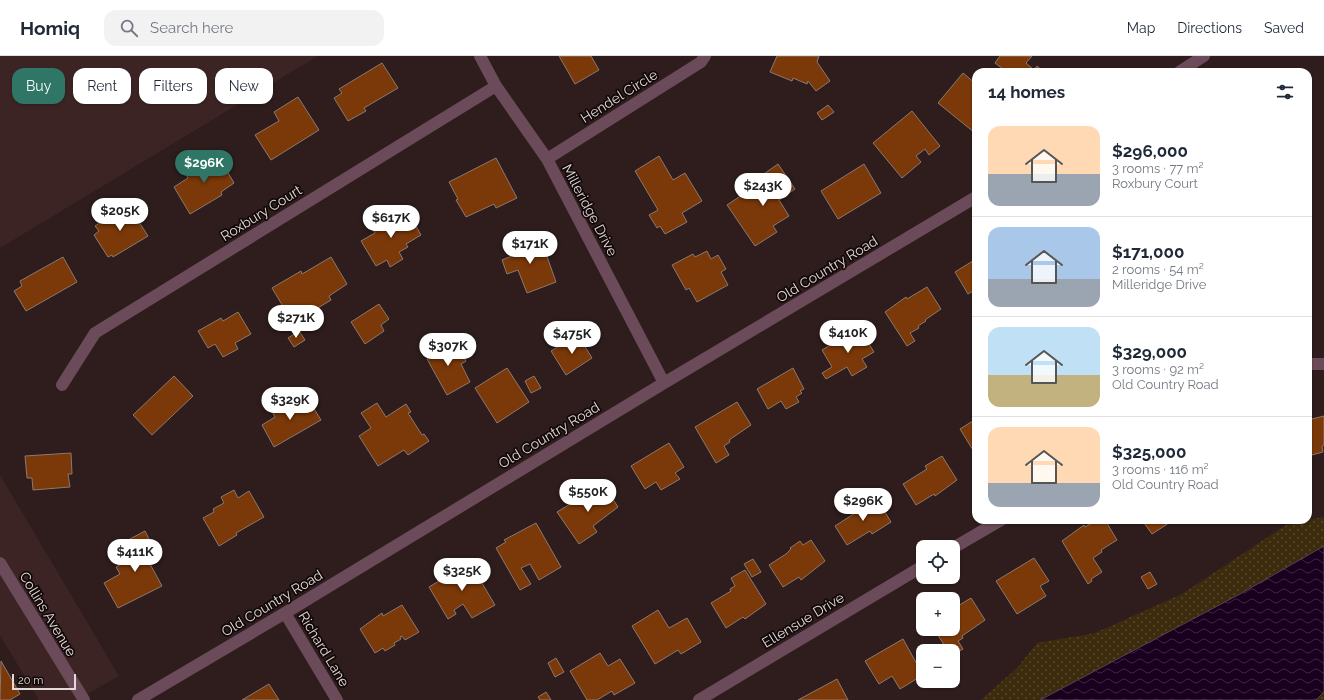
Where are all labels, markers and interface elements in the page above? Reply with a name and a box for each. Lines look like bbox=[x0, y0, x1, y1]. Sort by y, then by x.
search box bbox=[104, 10, 384, 46]
text: Homiq bbox=[20, 17, 80, 39]
icon: search bbox=[118, 17, 140, 39]
text: Search here bbox=[150, 19, 233, 37]
text: Map bbox=[1127, 20, 1155, 36]
text: Directions bbox=[1177, 20, 1242, 36]
text: Saved bbox=[1264, 20, 1304, 36]
street label: Hendel Circle bbox=[578, 66, 660, 126]
chip: Buy bbox=[12, 68, 65, 104]
chip: Rent bbox=[73, 68, 131, 104]
chip: Filters bbox=[139, 68, 207, 104]
chip: New bbox=[215, 68, 273, 104]
icon: filters bbox=[1274, 81, 1296, 103]
text: 14 homes bbox=[988, 82, 1065, 102]
text: $296,000 bbox=[1112, 141, 1188, 161]
icon: home bbox=[1020, 142, 1068, 190]
pin: $296K bbox=[176, 150, 232, 184]
text: $296K bbox=[184, 155, 224, 170]
street label: Milleridge Drive bbox=[559, 161, 621, 259]
text: 3 rooms · 77 m² bbox=[1112, 161, 1204, 176]
pin: $243K bbox=[735, 173, 791, 207]
text: Roxbury Court bbox=[1112, 176, 1198, 191]
text: $243K bbox=[744, 178, 782, 193]
street label: Roxbury Court bbox=[218, 182, 305, 244]
pin: $205K bbox=[92, 198, 148, 232]
text: $205K bbox=[100, 203, 140, 218]
pin: $617K bbox=[363, 205, 419, 239]
text: $617K bbox=[372, 210, 410, 225]
pin: $171K bbox=[502, 231, 558, 265]
street label: Old Country Road bbox=[774, 233, 880, 305]
text: $171K bbox=[511, 236, 549, 251]
text: $171,000 bbox=[1112, 242, 1184, 262]
icon: home bbox=[1020, 243, 1068, 291]
text: 2 rooms · 54 m² bbox=[1112, 262, 1204, 277]
text: Milleridge Drive bbox=[1112, 277, 1206, 292]
pin: $271K bbox=[268, 305, 324, 339]
text: $271K bbox=[277, 310, 315, 325]
pin: $410K bbox=[820, 320, 876, 354]
pin: $475K bbox=[544, 321, 600, 355]
text: $410K bbox=[829, 325, 867, 340]
text: $475K bbox=[553, 326, 591, 341]
pin: $307K bbox=[420, 333, 476, 367]
text: $307K bbox=[428, 338, 468, 353]
text: $329,000 bbox=[1112, 342, 1187, 362]
icon: home bbox=[1020, 343, 1068, 391]
text: 3 rooms · 92 m² bbox=[1112, 362, 1204, 377]
text: Old Country Road bbox=[1112, 377, 1219, 392]
pin: $329K bbox=[262, 387, 318, 421]
text: $329K bbox=[270, 392, 310, 407]
street label: Old Country Road bbox=[496, 399, 602, 471]
text: $325,000 bbox=[1112, 442, 1186, 462]
icon: home bbox=[1020, 443, 1068, 491]
text: 3 rooms · 116 m² bbox=[1112, 462, 1209, 477]
text: Old Country Road bbox=[1112, 477, 1219, 492]
pin: $550K bbox=[560, 479, 616, 513]
text: $550K bbox=[568, 484, 608, 499]
pin: $296K bbox=[835, 488, 891, 522]
text: $296K bbox=[843, 493, 883, 508]
pin: $411K bbox=[107, 539, 163, 573]
map controls bbox=[916, 540, 960, 688]
button: locate bbox=[916, 540, 960, 584]
text: $411K bbox=[116, 544, 154, 559]
pin: $325K bbox=[434, 558, 490, 592]
text: $325K bbox=[443, 563, 481, 578]
street label: Old Country Road bbox=[219, 567, 325, 639]
street label: Collins Avenue bbox=[16, 569, 80, 659]
street label: Ellensue Drive bbox=[759, 589, 847, 651]
button: + bbox=[916, 592, 960, 636]
street label: Richard Lane bbox=[295, 609, 353, 689]
button: − bbox=[916, 644, 960, 688]
scale bar bbox=[12, 672, 76, 691]
text: 20 m bbox=[18, 674, 43, 687]

